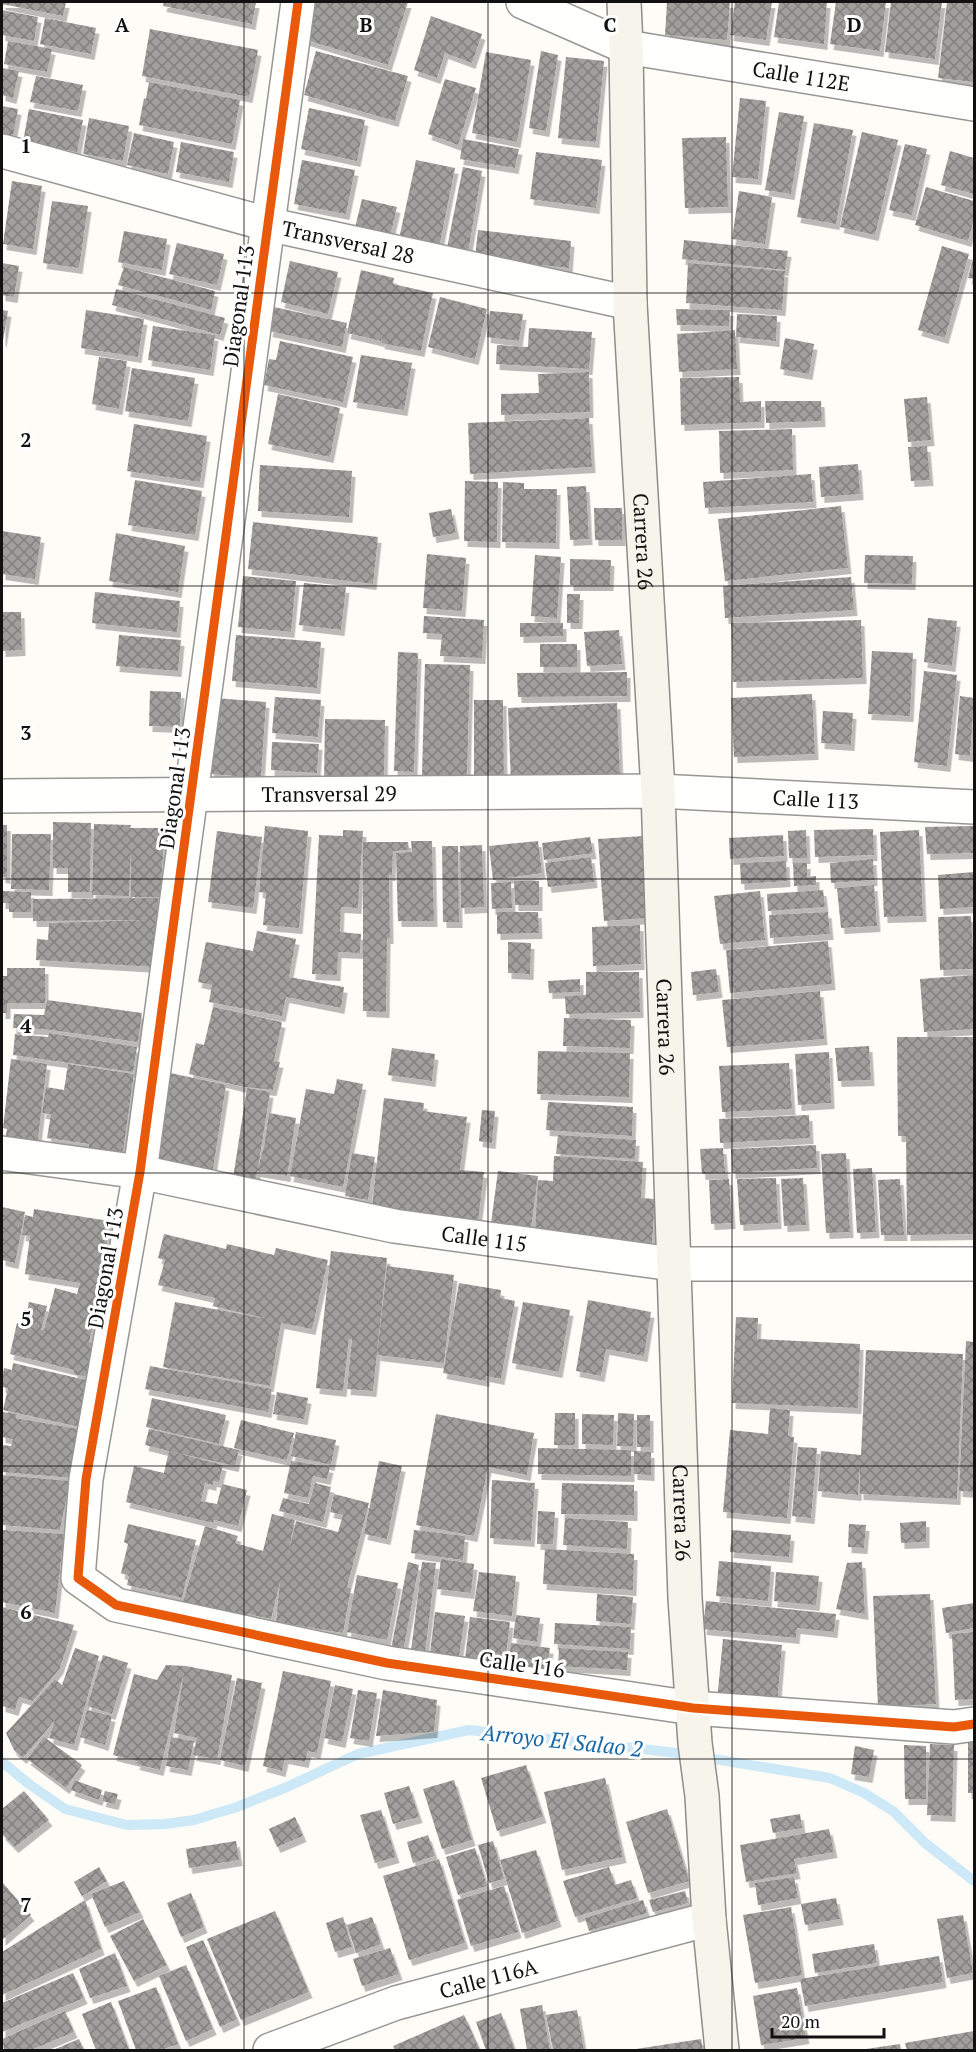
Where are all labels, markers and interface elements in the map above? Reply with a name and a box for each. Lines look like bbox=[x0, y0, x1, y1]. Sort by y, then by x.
text: A bbox=[115, 11, 130, 38]
text: B bbox=[360, 11, 373, 38]
text: C bbox=[603, 11, 617, 38]
text: D bbox=[847, 11, 861, 38]
street label: Calle 112E bbox=[750, 54, 852, 97]
text: 1 bbox=[20, 132, 32, 159]
street label: Transversal 28 bbox=[279, 214, 417, 270]
street label: Diagonal 113 bbox=[216, 243, 260, 369]
text: 2 bbox=[20, 426, 32, 453]
street label: Carrera 26 bbox=[627, 492, 660, 591]
text: 3 bbox=[20, 719, 32, 746]
street label: Diagonal 113 bbox=[152, 725, 196, 851]
street label: Transversal 29 bbox=[261, 779, 397, 808]
street label: Calle 113 bbox=[772, 783, 859, 815]
street label: Carrera 26 bbox=[650, 978, 682, 1076]
text: 4 bbox=[20, 1012, 32, 1039]
street label: Diagonal 113 bbox=[81, 1205, 129, 1331]
street label: Calle 115 bbox=[440, 1219, 529, 1258]
text: 5 bbox=[20, 1305, 32, 1332]
street label: Carrera 26 bbox=[667, 1464, 698, 1562]
text: 6 bbox=[20, 1598, 32, 1625]
street label: Calle 116 bbox=[477, 1644, 567, 1684]
water label: Arroyo El Salao 2 bbox=[478, 1717, 645, 1763]
text: 7 bbox=[20, 1891, 32, 1918]
street label: Calle 116A bbox=[436, 1952, 541, 2005]
scale bar bbox=[772, 2001, 884, 2039]
text: 20 m bbox=[781, 2009, 821, 2033]

